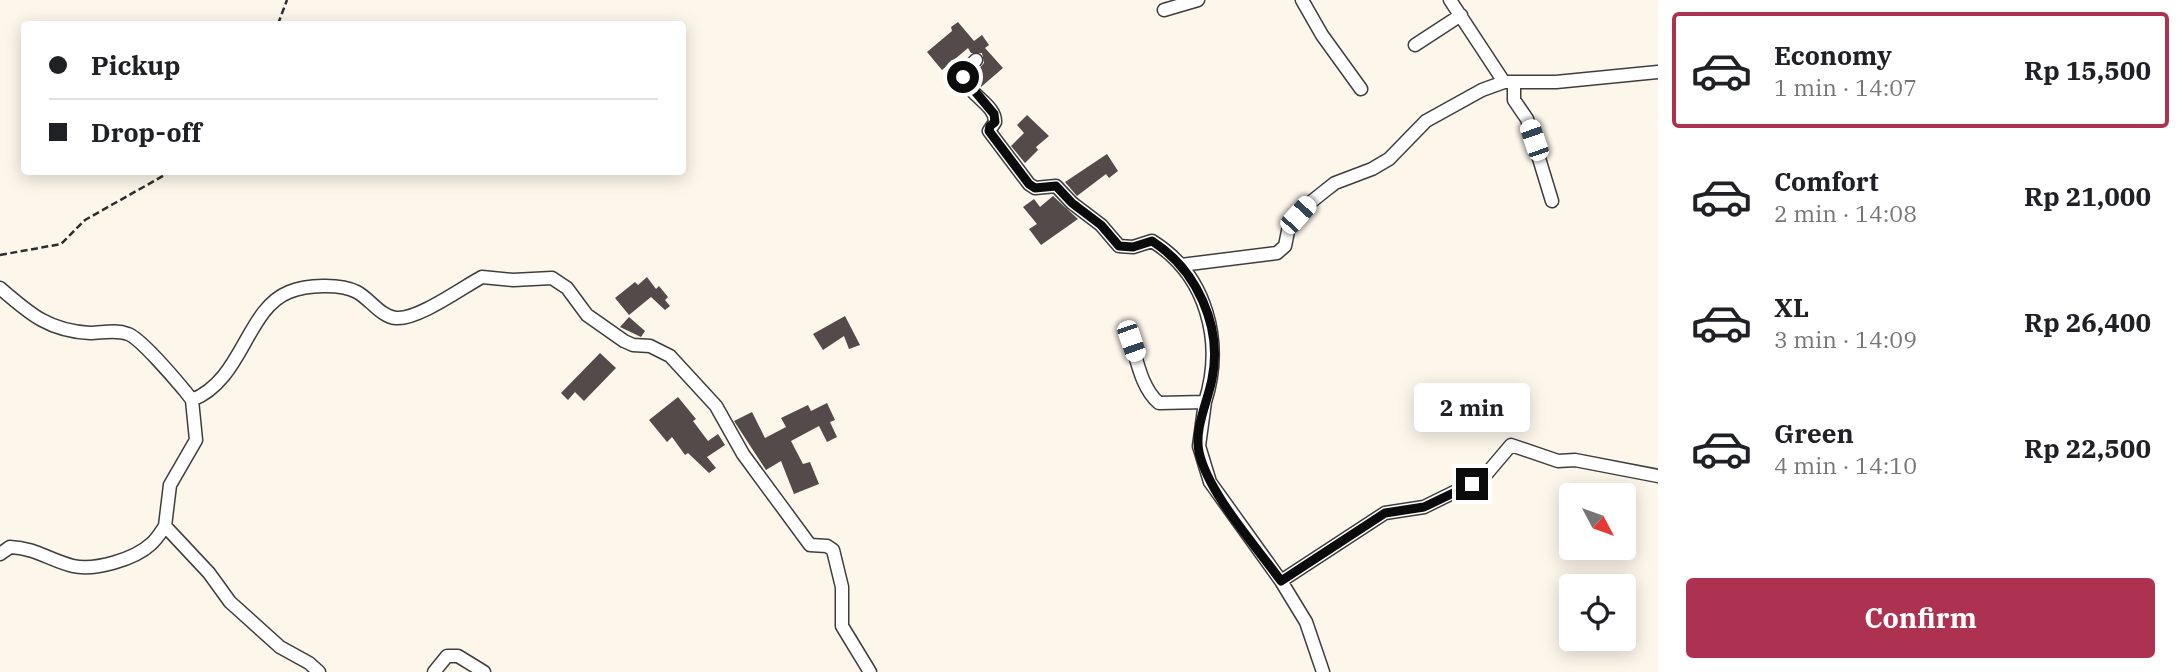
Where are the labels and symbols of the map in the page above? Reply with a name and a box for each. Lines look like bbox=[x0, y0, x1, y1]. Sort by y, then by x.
route start bbox=[947, 61, 979, 93]
car bbox=[1518, 117, 1551, 163]
car bbox=[1277, 192, 1320, 238]
car bbox=[1115, 318, 1148, 364]
callout: 2 min bbox=[1414, 382, 1530, 432]
route end bbox=[1456, 468, 1488, 500]
north arrow bbox=[1559, 483, 1636, 560]

